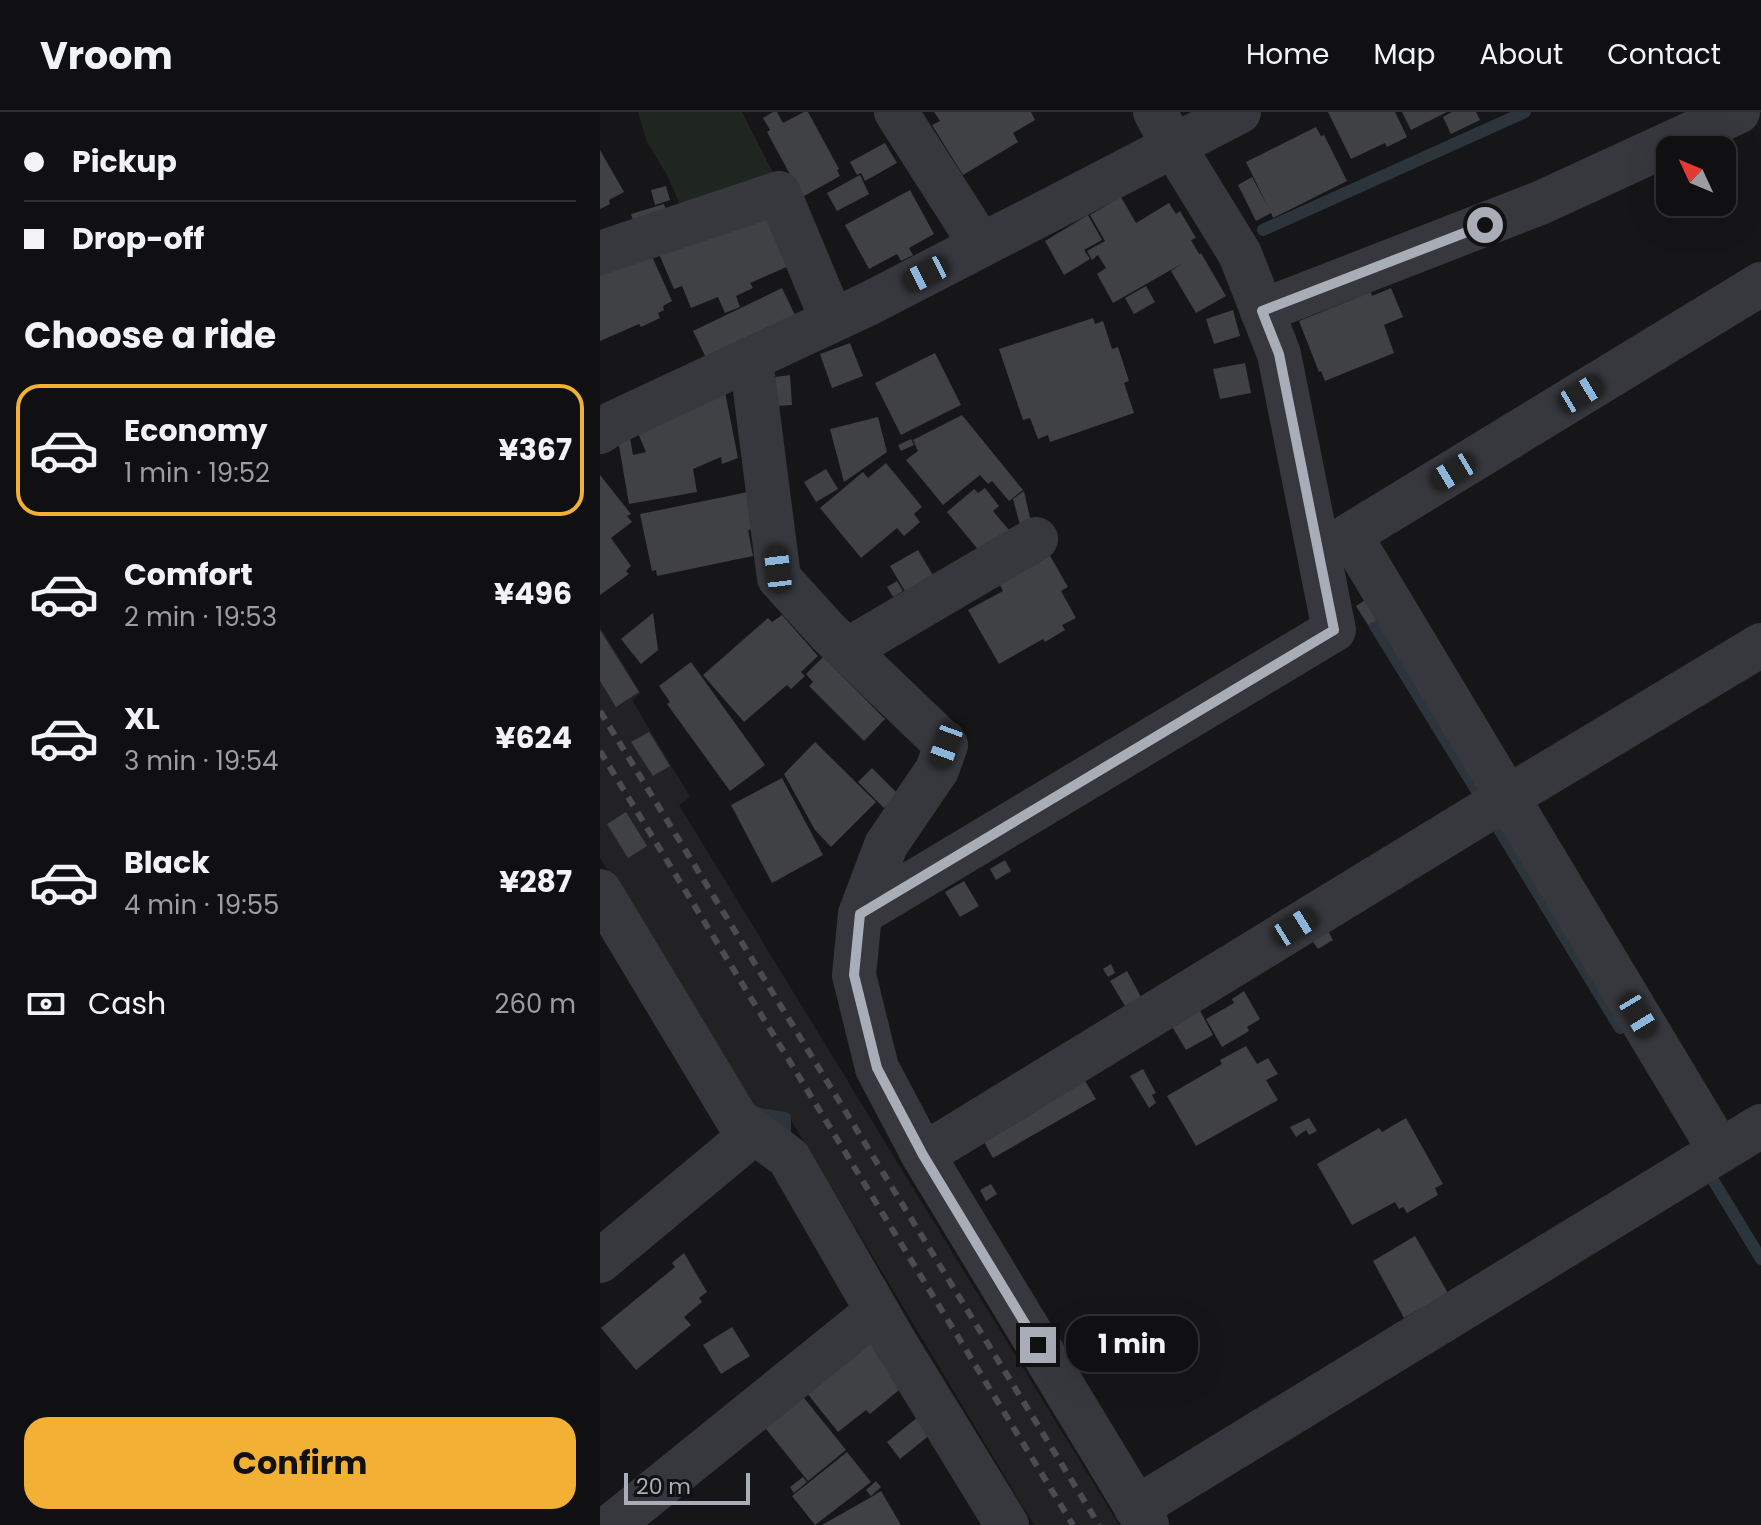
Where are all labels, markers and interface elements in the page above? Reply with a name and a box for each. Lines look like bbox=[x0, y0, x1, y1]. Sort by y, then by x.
text: Vroom bbox=[40, 29, 173, 82]
text: Home bbox=[1246, 35, 1329, 74]
text: Map bbox=[1373, 35, 1435, 74]
text: About bbox=[1479, 35, 1563, 74]
text: Contact bbox=[1607, 35, 1721, 74]
north arrow bbox=[1656, 136, 1736, 216]
map controls bbox=[1656, 136, 1736, 216]
text: Pickup bbox=[72, 140, 177, 183]
route start bbox=[1467, 207, 1503, 243]
text: Drop-off bbox=[72, 217, 204, 260]
car bbox=[899, 252, 953, 296]
text: Choose a ride bbox=[24, 310, 276, 361]
car bbox=[1554, 371, 1608, 417]
text: Economy bbox=[124, 409, 268, 452]
icon: car bbox=[28, 414, 100, 486]
text: ¥367 bbox=[499, 428, 572, 471]
car bbox=[1426, 449, 1480, 495]
text: 1 min · 19:52 bbox=[124, 455, 270, 491]
car bbox=[763, 544, 793, 594]
text: Comfort bbox=[124, 553, 253, 596]
icon: car bbox=[28, 558, 100, 630]
text: ¥496 bbox=[494, 572, 572, 615]
text: 2 min · 19:53 bbox=[124, 599, 277, 635]
text: XL bbox=[124, 697, 160, 740]
icon: car bbox=[28, 702, 100, 774]
text: ¥624 bbox=[495, 716, 572, 759]
car bbox=[927, 718, 965, 772]
text: 3 min · 19:54 bbox=[124, 743, 278, 779]
text: Black bbox=[124, 841, 210, 884]
icon: car bbox=[28, 846, 100, 918]
text: ¥287 bbox=[499, 860, 572, 903]
text: 4 min · 19:55 bbox=[124, 887, 279, 923]
car bbox=[1268, 904, 1322, 950]
icon: cash bbox=[24, 982, 68, 1026]
text: Cash bbox=[88, 982, 166, 1025]
text: 260 m bbox=[494, 986, 576, 1022]
car bbox=[1615, 988, 1661, 1042]
callout: 1 min bbox=[1066, 1317, 1198, 1373]
text: 1 min bbox=[1098, 1326, 1166, 1362]
route end bbox=[1020, 1327, 1056, 1363]
button: Confirm bbox=[24, 1417, 576, 1509]
scale bar bbox=[624, 1469, 750, 1505]
text: 20 m bbox=[636, 1471, 691, 1502]

